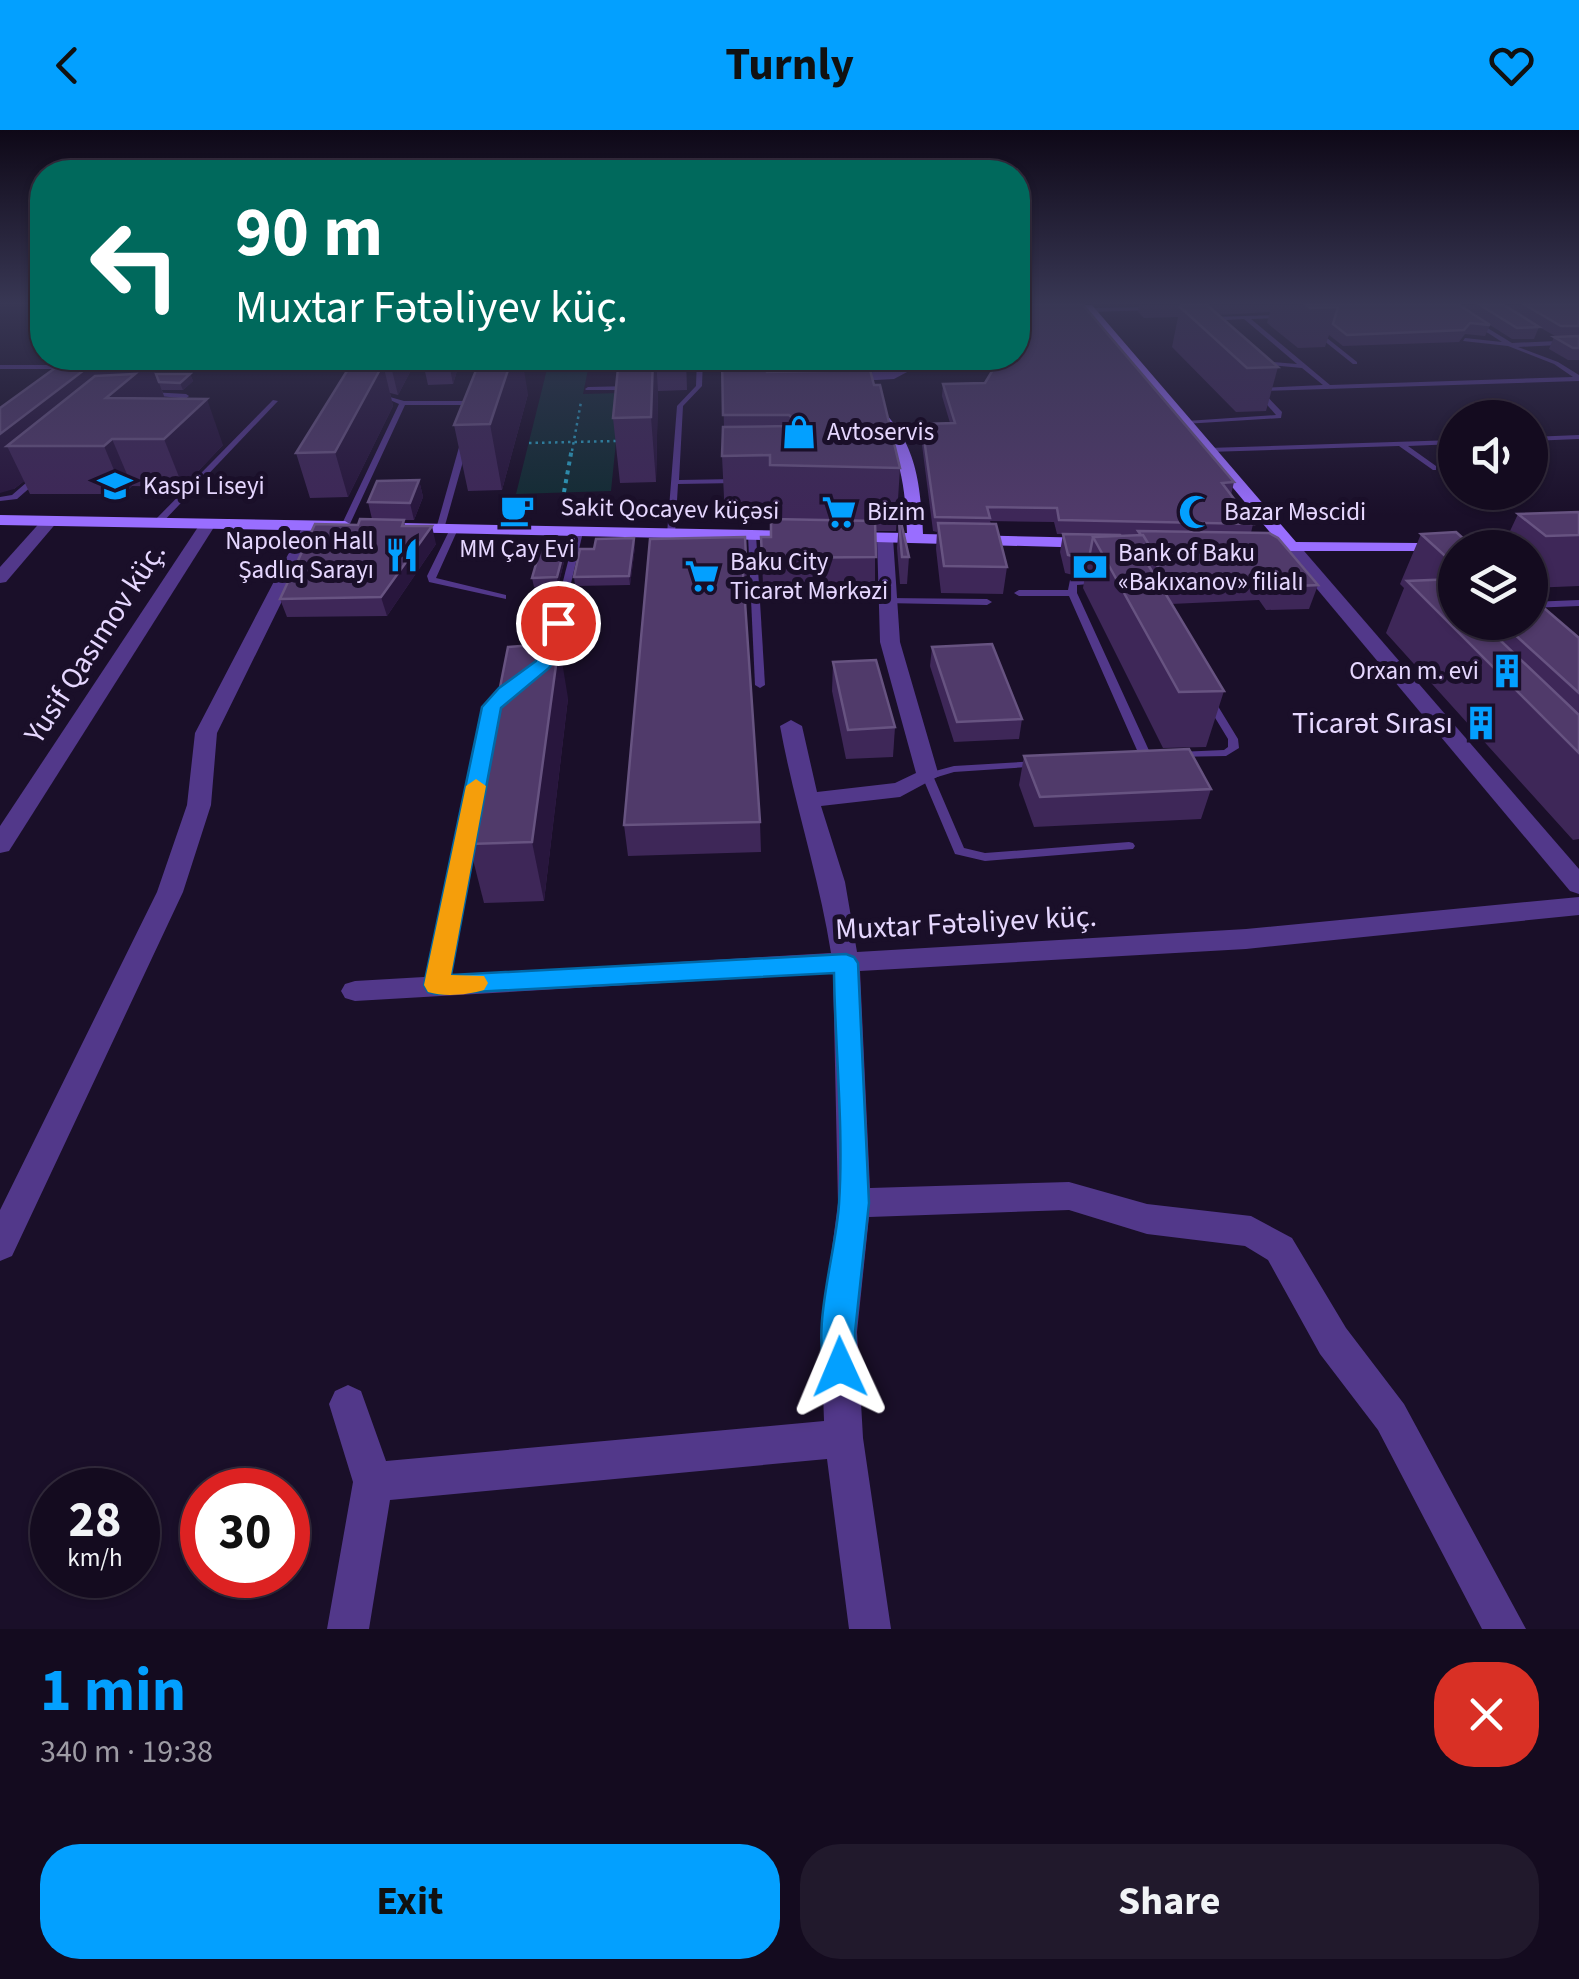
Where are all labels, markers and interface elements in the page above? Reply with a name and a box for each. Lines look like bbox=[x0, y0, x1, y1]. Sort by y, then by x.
text: Turnly bbox=[725, 33, 854, 97]
icon: back bbox=[40, 38, 95, 93]
icon: heart bbox=[1484, 38, 1539, 93]
text: 90 m bbox=[235, 183, 383, 283]
icon: left bbox=[70, 200, 200, 330]
text: Muxtar Fətəliyev küç. bbox=[235, 276, 628, 340]
map controls bbox=[1438, 400, 1548, 640]
button: sound bbox=[1438, 400, 1548, 510]
shop icon: Avtoservis bbox=[780, 413, 818, 451]
place label: Avtoservis bbox=[827, 414, 934, 450]
school or university icon: Kaspi Liseyi bbox=[96, 467, 134, 505]
place label: Kaspi Liseyi bbox=[143, 468, 265, 504]
street label: Sakit Qocayev küçəsi bbox=[560, 489, 780, 529]
cafe icon: MM Çay Evi bbox=[498, 491, 536, 529]
supermarket icon: Bizim bbox=[820, 493, 858, 531]
mosque icon: Bazar Məscidi bbox=[1177, 493, 1215, 531]
place label: Bizim bbox=[867, 494, 925, 530]
place label: Bazar Məscidi bbox=[1224, 494, 1366, 530]
place label: Napoleon Hall Şadlıq Sarayı bbox=[225, 523, 374, 588]
button: layers bbox=[1438, 530, 1548, 640]
place label: MM Çay Evi bbox=[459, 531, 575, 567]
street label: Yusif Qasımov küç. bbox=[13, 534, 176, 753]
place label: Bank of Baku «Bakıxanov» filialı bbox=[1118, 535, 1304, 600]
restaurant icon: Napoleon Hall Şadlıq Sarayı bbox=[383, 536, 421, 574]
place label: Baku City Ticarət Mərkəzi bbox=[730, 544, 888, 609]
bank icon: Bank of Baku «Bakıxanov» filialı bbox=[1071, 548, 1109, 586]
supermarket icon: Baku City Ticarət Mərkəzi bbox=[683, 557, 721, 595]
pin bbox=[516, 581, 601, 666]
icon: arrive bbox=[531, 596, 586, 651]
building icon: Orxan m. evi bbox=[1488, 652, 1526, 690]
place label: Orxan m. evi bbox=[1349, 653, 1479, 689]
place label: Ticarət Sırası bbox=[1292, 702, 1453, 745]
building icon: Ticarət Sırası bbox=[1462, 704, 1500, 742]
street label: Muxtar Fətəliyev küç. bbox=[834, 895, 1098, 951]
position arrow bbox=[788, 1315, 892, 1419]
speed limit sign: 30 bbox=[180, 1468, 310, 1598]
text: 28 bbox=[69, 1485, 121, 1556]
text: km/h bbox=[67, 1540, 123, 1576]
text: 1 min bbox=[40, 1649, 186, 1734]
button: close bbox=[1434, 1662, 1539, 1767]
text: 340 m · 19:38 bbox=[40, 1729, 213, 1775]
button: Exit bbox=[40, 1844, 780, 1959]
button: Share bbox=[800, 1844, 1539, 1959]

